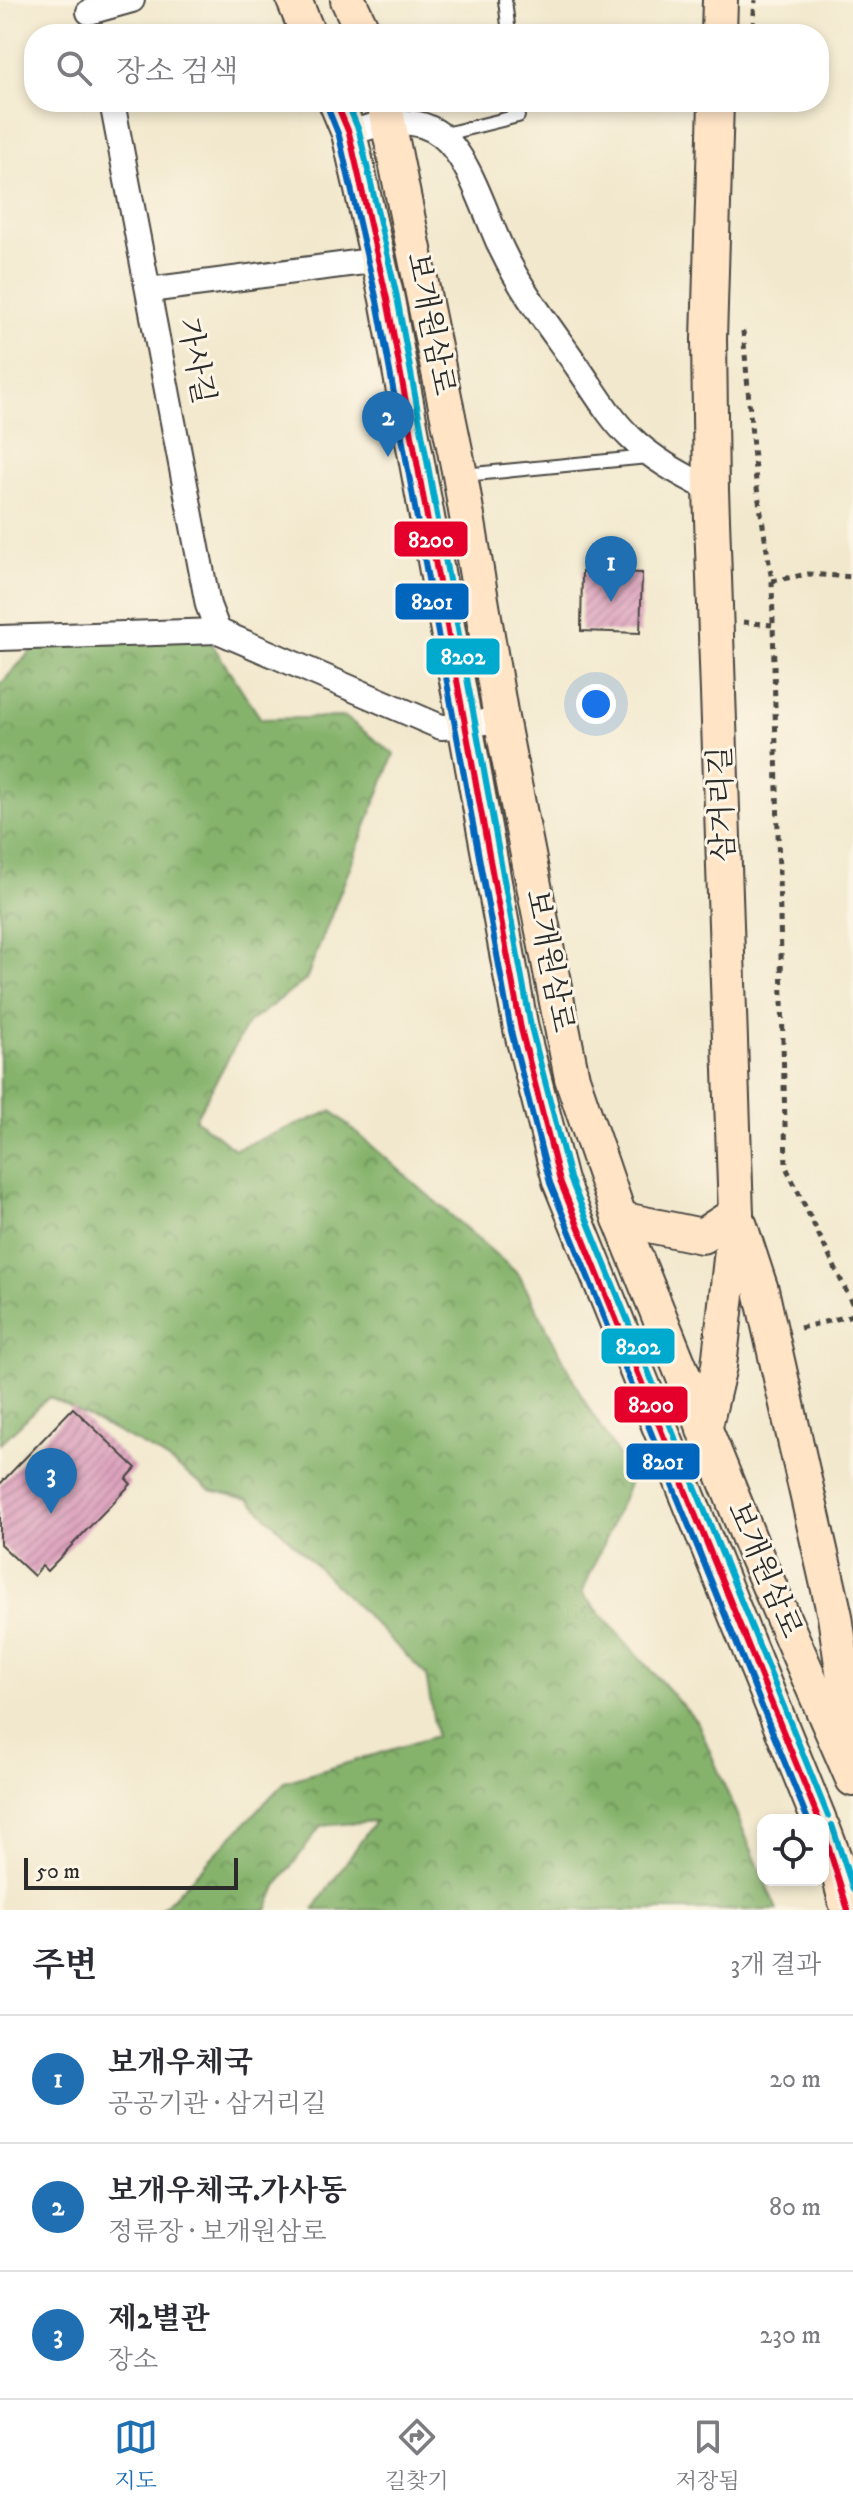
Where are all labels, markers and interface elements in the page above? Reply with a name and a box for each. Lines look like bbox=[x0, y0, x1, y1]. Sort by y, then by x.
search box bbox=[24, 24, 829, 112]
icon: search bbox=[52, 46, 96, 90]
text: 장소 검색 bbox=[116, 54, 238, 91]
street label: 보개원삼로 bbox=[398, 249, 462, 399]
street label: 가사길 bbox=[169, 315, 221, 407]
pin: 2 bbox=[362, 391, 414, 457]
line badge: 8200 bbox=[393, 520, 469, 558]
text: 8200 bbox=[408, 527, 454, 554]
pin: 1 bbox=[585, 536, 637, 602]
line badge: 8201 bbox=[394, 582, 470, 621]
text: 8201 bbox=[411, 589, 453, 616]
line badge: 8202 bbox=[425, 637, 501, 676]
text: 8202 bbox=[441, 644, 486, 671]
your location bbox=[576, 684, 616, 724]
street label: 삼거리길 bbox=[702, 745, 744, 863]
street label: 보개원삼로 bbox=[517, 886, 581, 1036]
line badge: 8202 bbox=[600, 1327, 676, 1365]
text: 8202 bbox=[616, 1334, 661, 1361]
line badge: 8200 bbox=[613, 1385, 689, 1424]
text: 8200 bbox=[628, 1392, 674, 1419]
line badge: 8201 bbox=[625, 1442, 701, 1481]
pin: 3 bbox=[25, 1448, 77, 1514]
text: 8201 bbox=[642, 1449, 684, 1476]
street label: 보개원삼로 bbox=[719, 1496, 809, 1644]
map controls bbox=[757, 1814, 829, 1886]
button: locate bbox=[757, 1814, 829, 1886]
scale bar bbox=[24, 1854, 238, 1890]
text: 50 m bbox=[36, 1858, 80, 1885]
text: 주변 bbox=[32, 1945, 98, 1987]
text: 3개 결과 bbox=[730, 1949, 821, 1982]
text: 보개우체국 bbox=[108, 2045, 253, 2082]
text: 1 bbox=[53, 2063, 63, 2096]
text: 20 m bbox=[769, 2063, 821, 2096]
text: 공공기관 · 삼거리길 bbox=[108, 2088, 326, 2121]
text: 보개우체국.가사동 bbox=[108, 2173, 347, 2210]
text: 2 bbox=[52, 2191, 64, 2224]
text: 80 m bbox=[769, 2191, 821, 2224]
text: 정류장 · 보개원삼로 bbox=[108, 2216, 326, 2249]
text: 제2별관 bbox=[108, 2301, 210, 2338]
text: 3 bbox=[53, 2319, 63, 2352]
text: 230 m bbox=[759, 2319, 821, 2352]
text: 장소 bbox=[108, 2344, 158, 2377]
tab: 지도 bbox=[114, 2415, 158, 2495]
tab: 길찾기 bbox=[385, 2415, 449, 2495]
tab: 저장됨 bbox=[676, 2415, 739, 2495]

